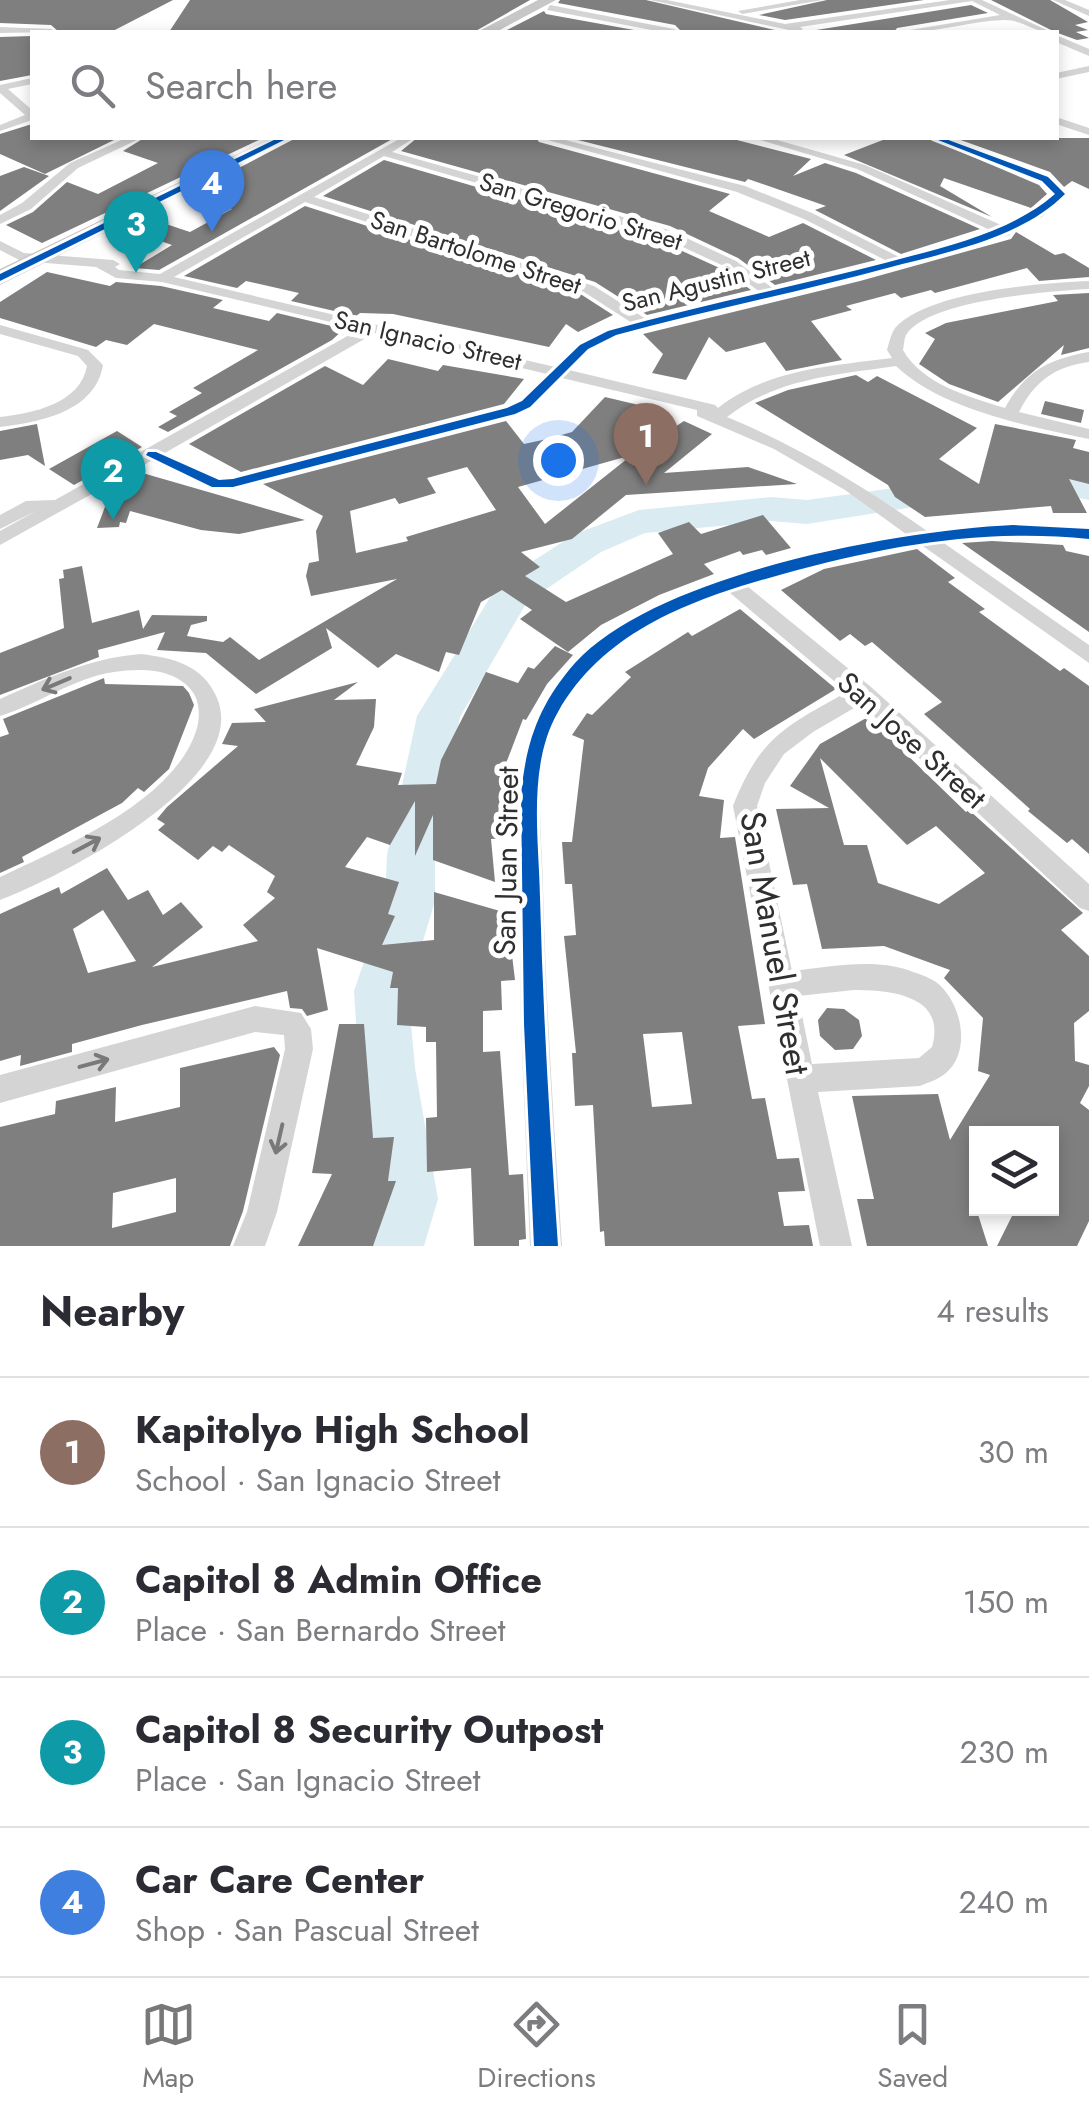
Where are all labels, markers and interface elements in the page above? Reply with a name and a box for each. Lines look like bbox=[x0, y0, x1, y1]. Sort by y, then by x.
search box bbox=[30, 30, 1059, 140]
icon: search bbox=[65, 58, 120, 113]
text: Search here bbox=[145, 58, 337, 113]
pin: 4 bbox=[180, 150, 244, 232]
street label: San Gregorio Street bbox=[475, 163, 687, 259]
pin: 3 bbox=[104, 190, 168, 273]
street label: San Bartolome Street bbox=[366, 201, 586, 303]
street label: San Agustin Street bbox=[618, 239, 814, 321]
street label: San Ignacio Street bbox=[331, 301, 525, 379]
pin: 1 bbox=[614, 402, 678, 485]
your location bbox=[533, 435, 584, 486]
pin: 2 bbox=[80, 438, 146, 520]
street label: San Jose Street bbox=[828, 661, 997, 819]
one-way arrow bbox=[41, 676, 72, 694]
street label: San Juan Street bbox=[483, 765, 529, 956]
street label: San Manuel Street bbox=[727, 807, 823, 1079]
one-way arrow bbox=[72, 835, 102, 854]
one-way arrow bbox=[78, 1053, 109, 1072]
one-way arrow bbox=[268, 1122, 287, 1154]
map controls bbox=[969, 1126, 1059, 1216]
button: layers bbox=[969, 1126, 1059, 1216]
text: Nearby bbox=[40, 1281, 184, 1342]
text: 4 results bbox=[936, 1288, 1049, 1334]
text: Kapitolyo High School bbox=[135, 1402, 530, 1457]
text: 1 bbox=[64, 1429, 81, 1475]
text: 30 m bbox=[978, 1429, 1049, 1475]
text: School · San Ignacio Street bbox=[135, 1457, 500, 1503]
text: Capitol 8 Admin Office bbox=[135, 1552, 542, 1607]
text: 2 bbox=[62, 1579, 83, 1625]
text: 150 m bbox=[963, 1579, 1049, 1625]
text: Place · San Bernardo Street bbox=[135, 1607, 505, 1653]
text: Capitol 8 Security Outpost bbox=[135, 1702, 603, 1757]
text: 3 bbox=[63, 1729, 82, 1775]
text: 230 m bbox=[960, 1729, 1049, 1775]
text: Place · San Ignacio Street bbox=[135, 1757, 481, 1803]
text: Car Care Center bbox=[135, 1852, 424, 1907]
text: 4 bbox=[61, 1879, 84, 1925]
text: 240 m bbox=[958, 1879, 1049, 1925]
text: Shop · San Pascual Street bbox=[135, 1907, 479, 1953]
tab: Map bbox=[141, 1997, 196, 2098]
tab: Directions bbox=[477, 1997, 596, 2098]
tab: Saved bbox=[877, 1997, 948, 2098]

